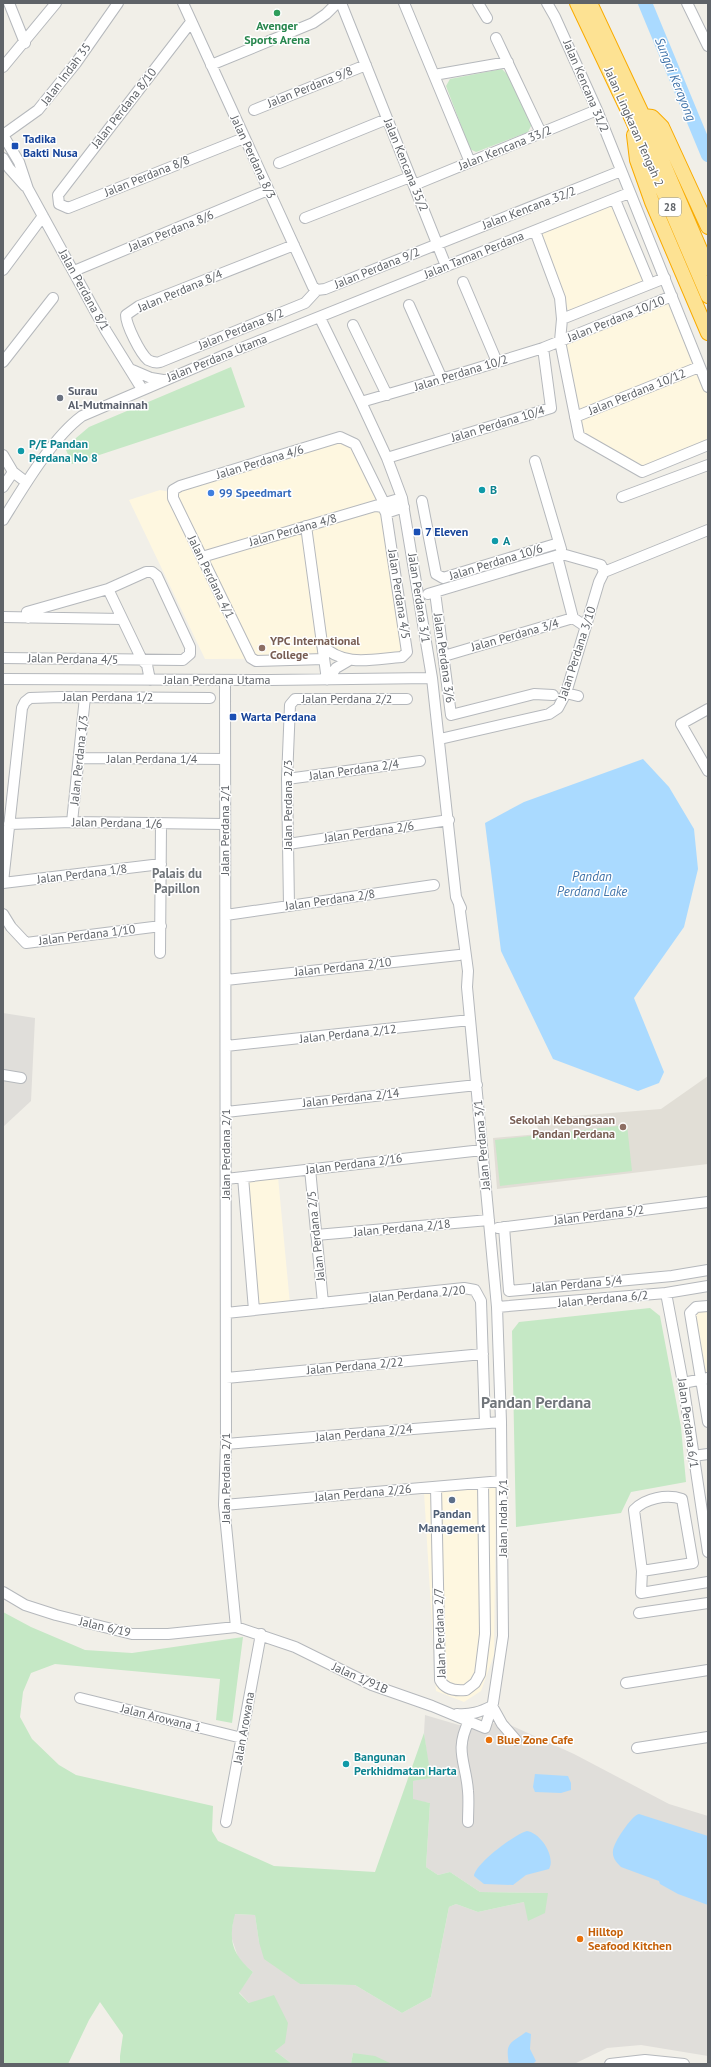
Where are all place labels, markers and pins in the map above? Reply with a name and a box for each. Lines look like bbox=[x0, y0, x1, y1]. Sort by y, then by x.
marker: Avenger Sports Arena bbox=[272, 8, 282, 18]
place label: Avenger Sports Arena bbox=[244, 18, 310, 47]
place label: Tadika Bakti Nusa bbox=[23, 131, 78, 160]
marker: Tadika Bakti Nusa bbox=[10, 141, 20, 151]
place label: Surau Al-Mutmainnah bbox=[68, 383, 148, 412]
marker: Surau Al-Mutmainnah bbox=[55, 393, 65, 403]
place label: P/E Pandan Perdana No 8 bbox=[29, 436, 98, 465]
marker: P/E Pandan Perdana No 8 bbox=[16, 446, 26, 456]
place label: B bbox=[490, 482, 497, 497]
place label: 99 Speedmart bbox=[219, 485, 292, 500]
marker: B bbox=[477, 485, 487, 495]
marker: 99 Speedmart bbox=[206, 488, 216, 498]
place label: 7 Eleven bbox=[425, 524, 468, 539]
marker: 7 Eleven bbox=[412, 527, 422, 537]
place label: A bbox=[503, 533, 511, 548]
marker: A bbox=[490, 536, 500, 546]
place label: YPC International College bbox=[269, 633, 360, 662]
marker: YPC International College bbox=[257, 643, 267, 653]
place label: Warta Perdana bbox=[241, 709, 316, 724]
marker: Warta Perdana bbox=[228, 712, 238, 722]
place label: Sekolah Kebangsaan Pandan Perdana bbox=[509, 1112, 615, 1141]
marker: Sekolah Kebangsaan Pandan Perdana bbox=[618, 1122, 628, 1132]
marker: Pandan Management bbox=[447, 1495, 457, 1505]
place label: Pandan Management bbox=[418, 1506, 486, 1535]
place label: Blue Zone Cafe bbox=[497, 1732, 573, 1747]
marker: Blue Zone Cafe bbox=[484, 1735, 494, 1745]
place label: Bangunan Perkhidmatan Harta bbox=[354, 1749, 457, 1778]
marker: Bangunan Perkhidmatan Harta bbox=[341, 1759, 351, 1769]
place label: Hilltop Seafood Kitchen bbox=[588, 1924, 672, 1953]
marker: Hilltop Seafood Kitchen bbox=[575, 1934, 585, 1944]

